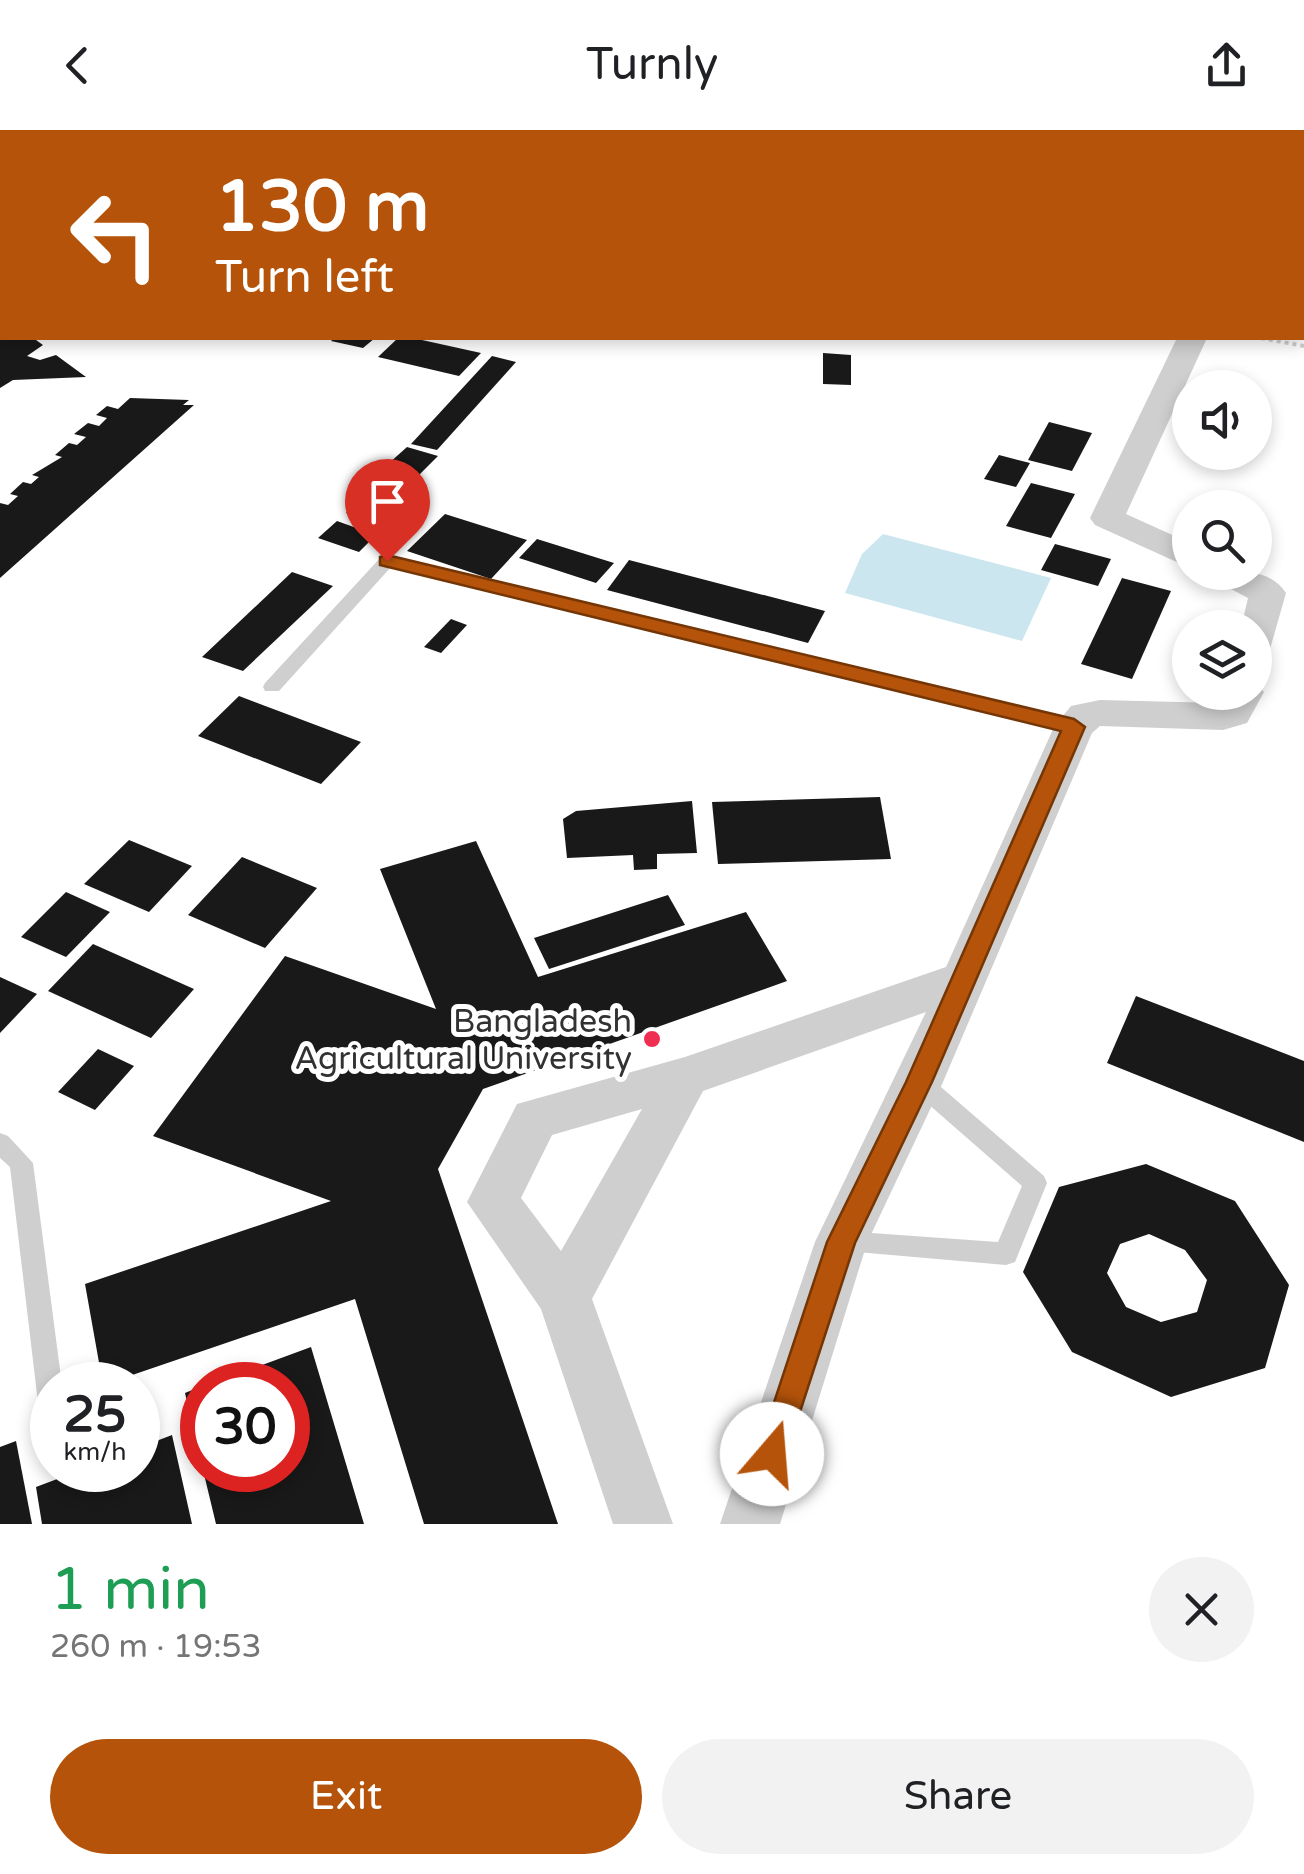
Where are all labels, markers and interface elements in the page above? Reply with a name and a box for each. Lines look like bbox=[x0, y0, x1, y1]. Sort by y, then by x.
icon: back bbox=[50, 38, 105, 93]
text: Turnly bbox=[586, 38, 718, 92]
icon: share bbox=[1199, 38, 1254, 93]
text: 130 m bbox=[215, 166, 429, 250]
icon: left bbox=[50, 170, 180, 300]
text: Turn left bbox=[215, 251, 394, 305]
map controls bbox=[1172, 370, 1272, 710]
button: sound bbox=[1172, 370, 1272, 470]
pin bbox=[345, 459, 430, 562]
icon: arrive bbox=[360, 474, 415, 529]
button: search bbox=[1172, 490, 1272, 590]
button: layers bbox=[1172, 610, 1272, 710]
place label: Bangladesh Agricultural University bbox=[295, 1003, 632, 1078]
marker: Bangladesh Agricultural University bbox=[641, 1028, 663, 1050]
speed limit sign: 30 bbox=[180, 1362, 310, 1492]
text: 25 bbox=[64, 1385, 126, 1445]
position arrow bbox=[720, 1402, 824, 1506]
text: km/h bbox=[64, 1437, 126, 1467]
text: 1 min bbox=[50, 1554, 210, 1626]
button: close bbox=[1149, 1557, 1254, 1662]
text: 260 m · 19:53 bbox=[50, 1628, 262, 1666]
button: Exit bbox=[50, 1739, 642, 1854]
button: Share bbox=[662, 1739, 1254, 1854]

